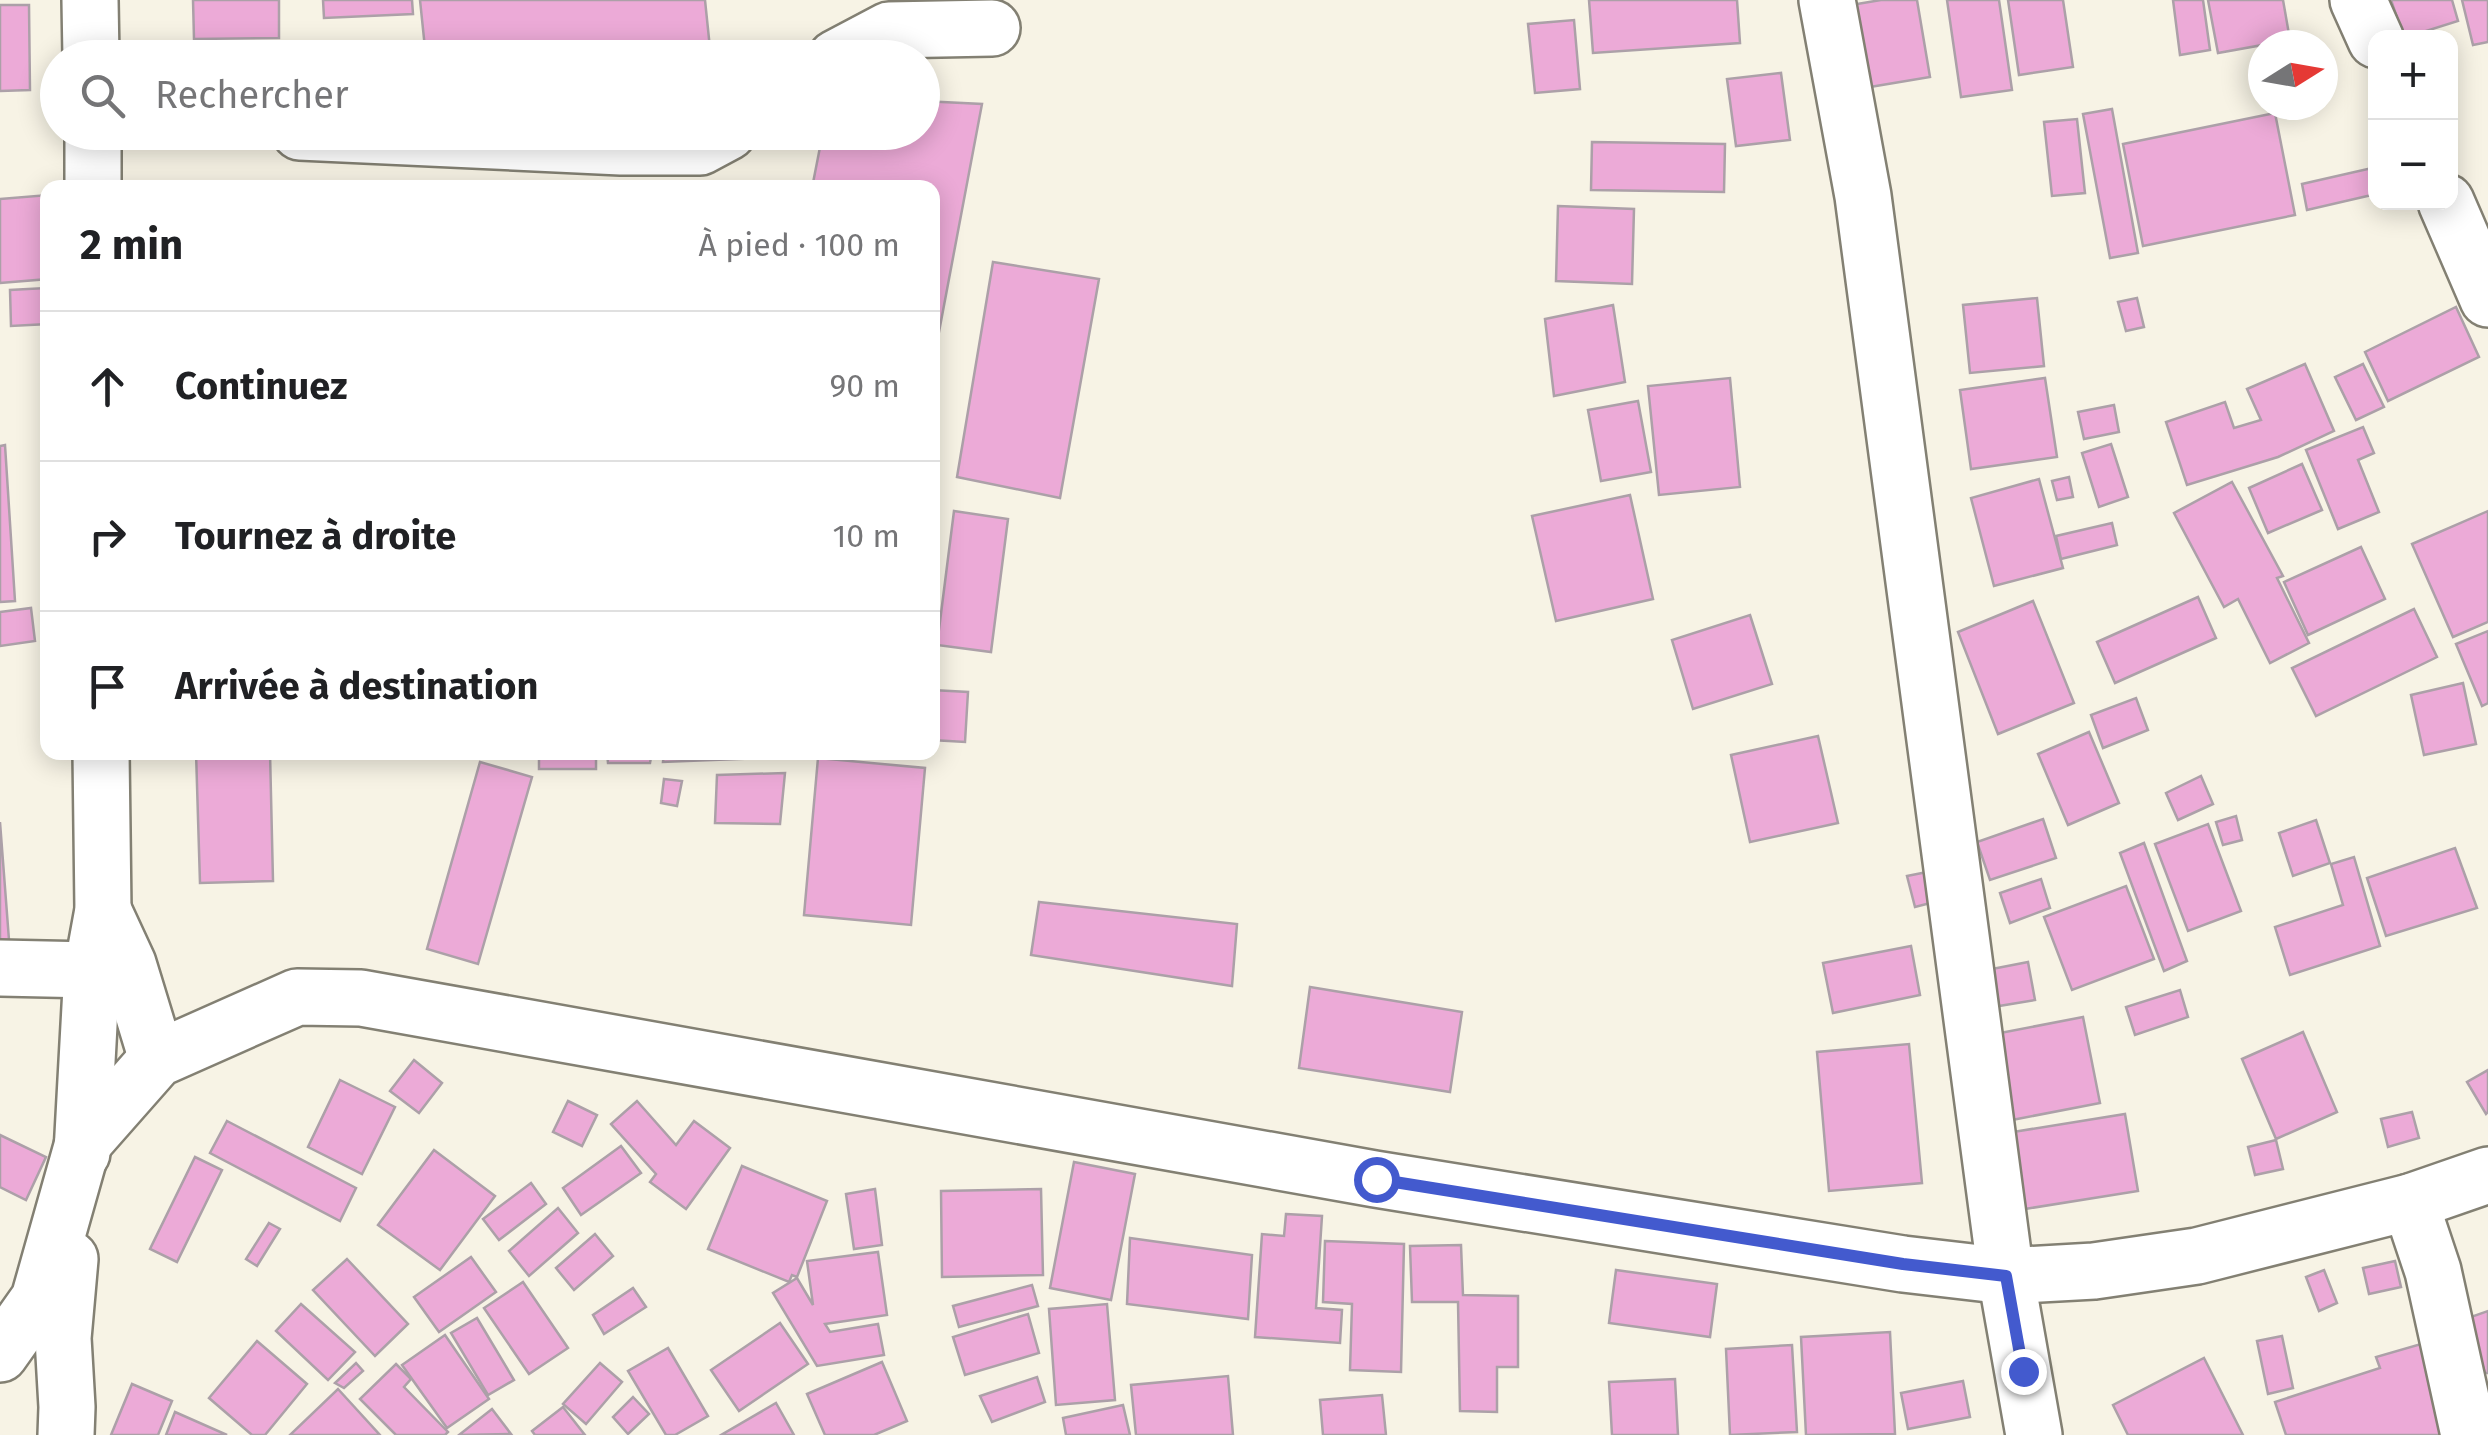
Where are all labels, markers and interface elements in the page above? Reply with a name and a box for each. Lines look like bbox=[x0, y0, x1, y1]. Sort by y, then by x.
north arrow bbox=[2248, 30, 2338, 120]
map controls bbox=[2368, 30, 2458, 210]
button: + bbox=[2368, 30, 2458, 120]
search box bbox=[40, 40, 940, 150]
icon: search bbox=[75, 68, 130, 123]
text: Rechercher bbox=[155, 72, 349, 118]
button: − bbox=[2368, 120, 2458, 210]
text: 2 min bbox=[80, 220, 183, 270]
text: À pied · 100 m bbox=[698, 226, 900, 264]
icon: ahead bbox=[80, 359, 135, 414]
text: Continuez bbox=[175, 363, 347, 409]
text: 90 m bbox=[829, 367, 900, 405]
icon: right bbox=[80, 509, 135, 564]
text: Tournez à droite bbox=[175, 513, 456, 559]
text: 10 m bbox=[832, 517, 900, 555]
icon: arrive bbox=[80, 659, 135, 714]
text: Arrivée à destination bbox=[175, 663, 538, 709]
route start bbox=[1354, 1157, 1400, 1203]
route end bbox=[2001, 1349, 2047, 1395]

